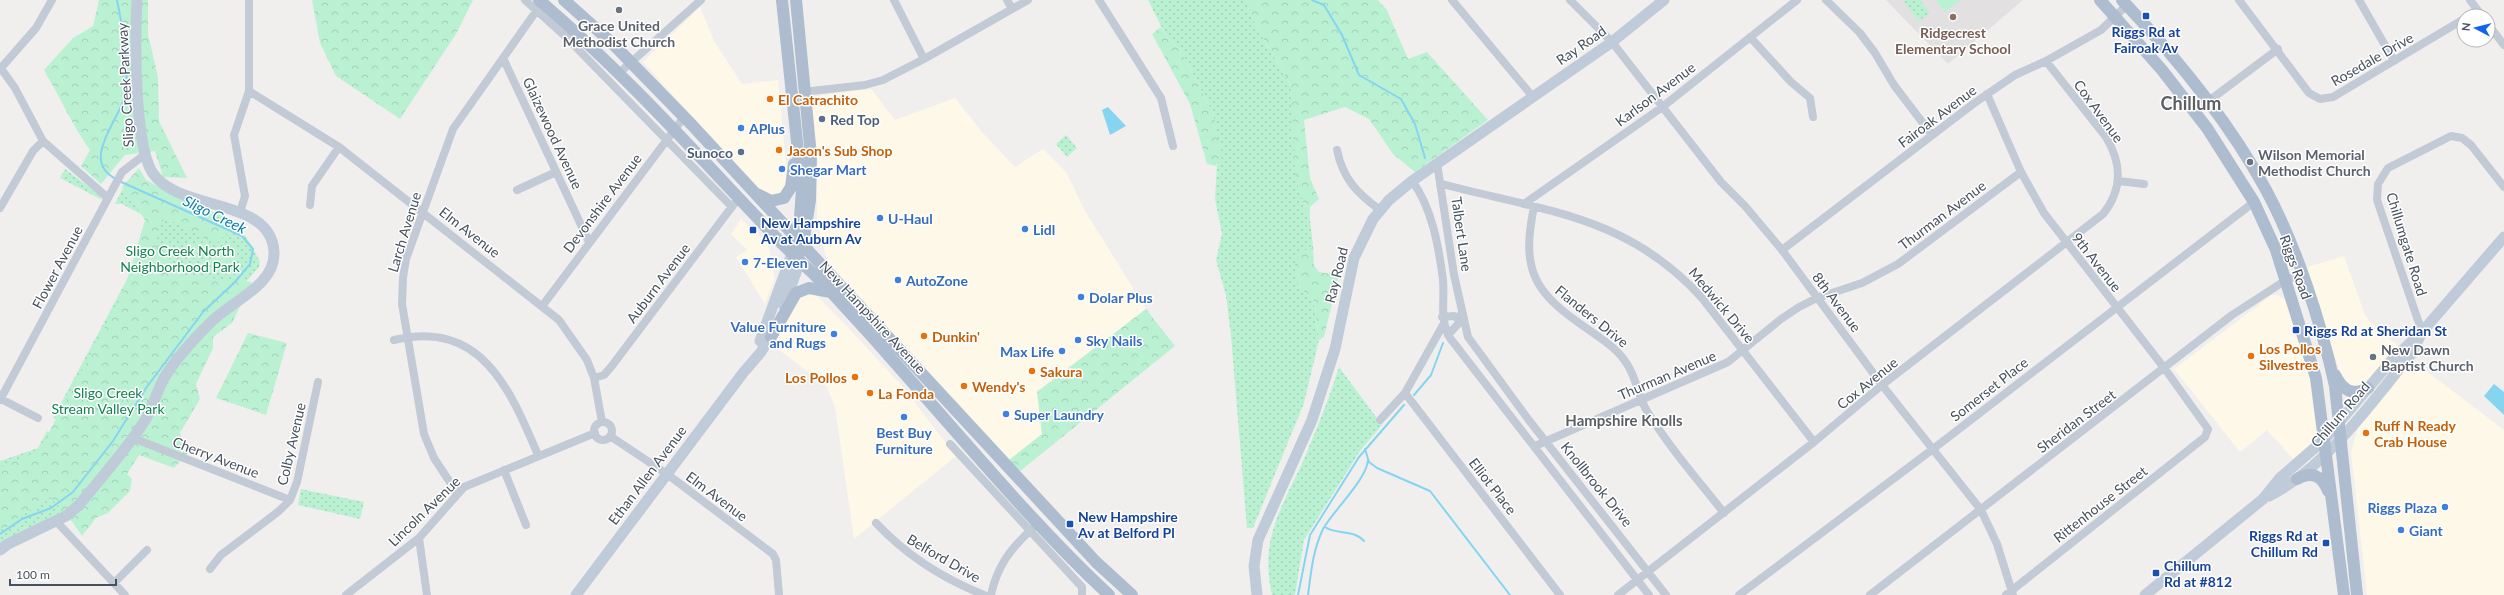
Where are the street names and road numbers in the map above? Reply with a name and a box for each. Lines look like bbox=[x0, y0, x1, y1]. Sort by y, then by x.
street label: Sligo Creek Parkway bbox=[113, 22, 137, 148]
street label: Ray Road bbox=[1553, 22, 1609, 68]
street label: Rosedale Drive bbox=[2328, 29, 2416, 89]
street label: Karlson Avenue bbox=[1612, 58, 1698, 130]
street label: Glaizewood Avenue bbox=[520, 74, 586, 192]
street label: Cox Avenue bbox=[2071, 76, 2127, 146]
street label: Fairoak Avenue bbox=[1895, 81, 1979, 151]
street label: Devonshire Avenue bbox=[559, 150, 645, 256]
street label: Thurman Avenue bbox=[1895, 177, 1989, 253]
street label: Larch Avenue bbox=[384, 190, 424, 274]
street label: Chillumgate Road bbox=[2383, 190, 2431, 298]
street label: Talbert Lane bbox=[1448, 196, 1476, 272]
street label: Elm Avenue bbox=[436, 203, 504, 261]
street label: Flower Avenue bbox=[28, 223, 86, 311]
street label: 9th Avenue bbox=[2069, 229, 2125, 295]
street label: Riggs Road bbox=[2277, 232, 2315, 302]
street label: Auburn Avenue bbox=[623, 240, 693, 326]
street label: Ray Road bbox=[1321, 245, 1351, 305]
street label: New Hampshire Avenue bbox=[816, 257, 930, 377]
street label: Medwick Drive bbox=[1686, 264, 1758, 346]
street label: 8th Avenue bbox=[1809, 269, 1865, 335]
street label: Flanders Drive bbox=[1552, 281, 1632, 351]
street label: Thurman Avenue bbox=[1616, 347, 1718, 403]
street label: Cox Avenue bbox=[1833, 353, 1901, 413]
street label: Somerset Place bbox=[1947, 353, 2031, 425]
street label: Chillum Road bbox=[2307, 378, 2373, 450]
street label: Sheridan Street bbox=[2033, 386, 2119, 456]
street label: Colby Avenue bbox=[273, 401, 309, 487]
street label: Ethan Allen Avenue bbox=[604, 422, 690, 528]
street label: Cherry Avenue bbox=[170, 433, 262, 481]
street label: Knollbrook Drive bbox=[1558, 438, 1636, 530]
street label: Elliot Place bbox=[1466, 454, 1520, 518]
street label: Rittenhouse Street bbox=[2050, 462, 2150, 546]
street label: Elm Avenue bbox=[683, 467, 751, 525]
street label: Lincoln Avenue bbox=[384, 472, 464, 550]
street label: Belford Drive bbox=[904, 530, 984, 586]

